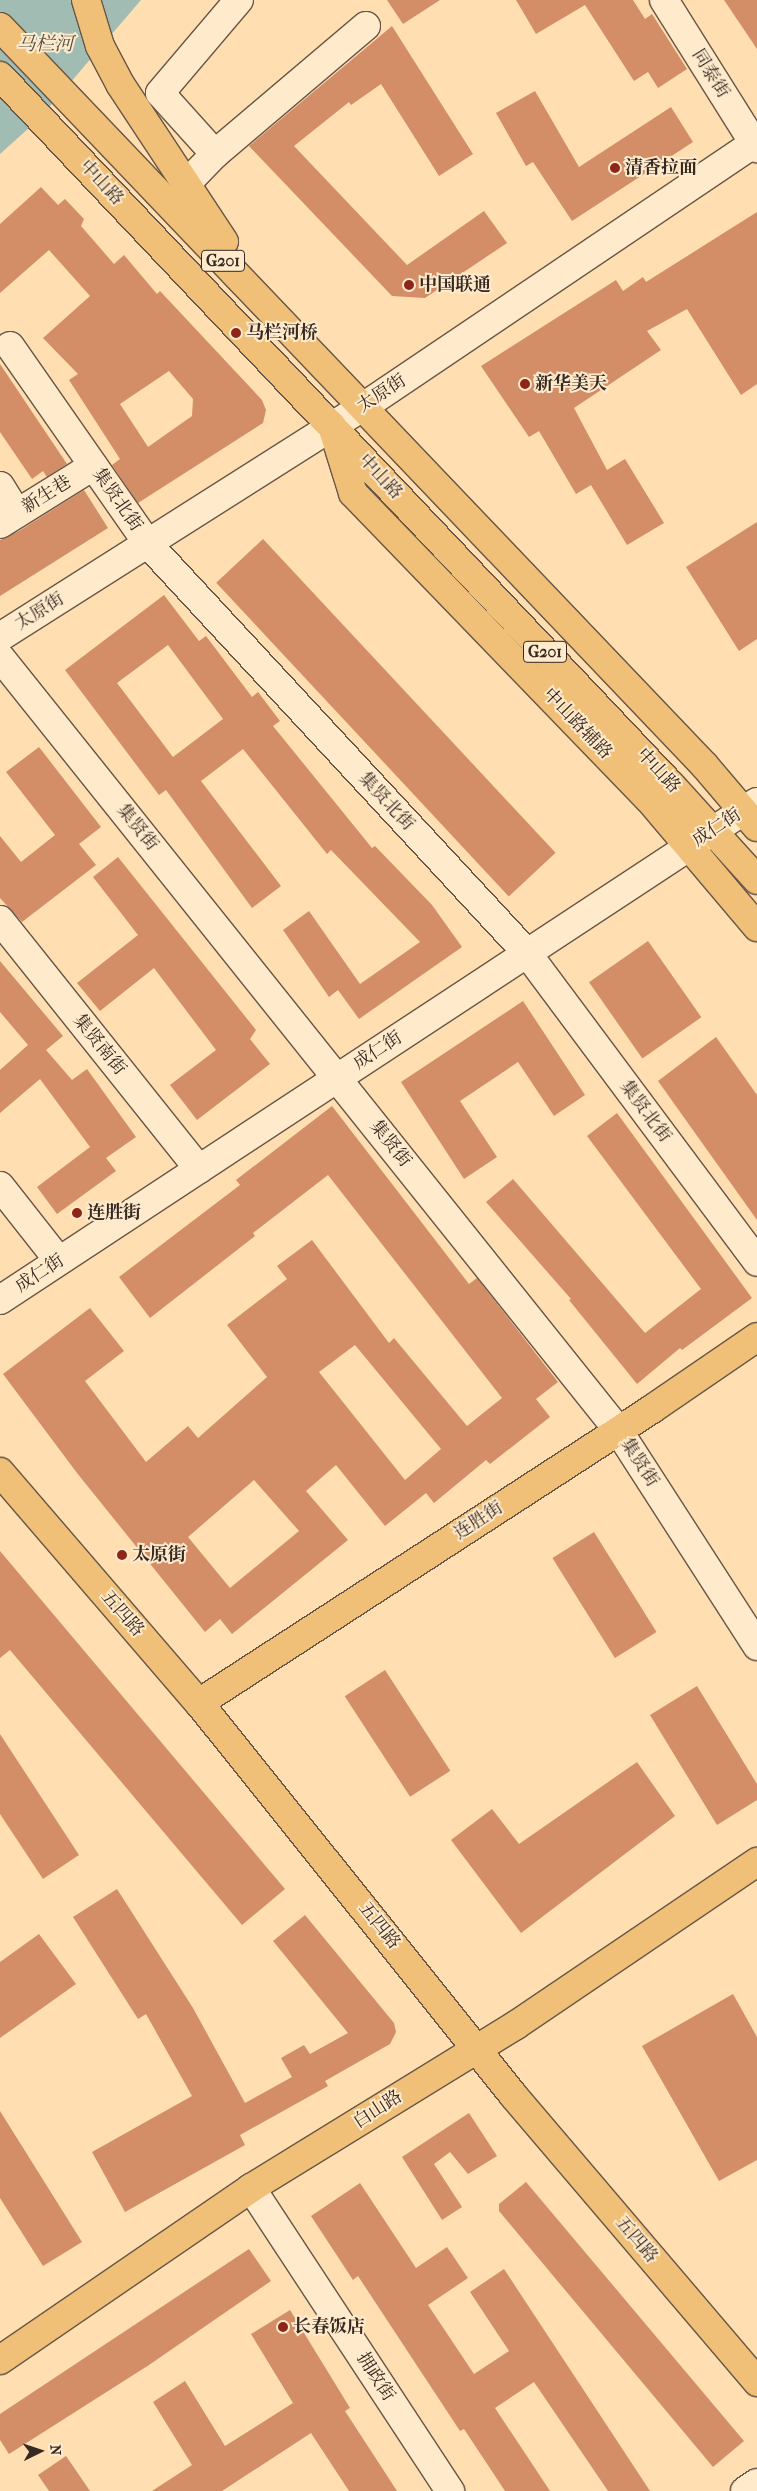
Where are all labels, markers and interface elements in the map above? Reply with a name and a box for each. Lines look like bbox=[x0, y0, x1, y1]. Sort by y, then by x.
water label: 马栏河 bbox=[17, 34, 73, 56]
street label: 同泰街 bbox=[687, 45, 733, 103]
street label: 中山路 bbox=[75, 156, 127, 210]
place label: 清香拉面 bbox=[625, 157, 697, 179]
marker: 清香拉面 bbox=[609, 162, 621, 174]
road number: G201 bbox=[200, 248, 246, 274]
place label: 中国联通 bbox=[419, 274, 491, 296]
marker: 中国联通 bbox=[403, 279, 415, 291]
place label: 马栏河桥 bbox=[246, 322, 318, 344]
marker: 马栏河桥 bbox=[230, 327, 242, 339]
street label: 太原街 bbox=[353, 370, 411, 418]
place label: 新华美天 bbox=[535, 373, 607, 395]
marker: 新华美天 bbox=[519, 378, 531, 390]
street label: 中山路 bbox=[354, 450, 406, 504]
street label: 集贤北街 bbox=[88, 464, 146, 536]
street label: 新生巷 bbox=[18, 472, 76, 518]
street label: 太原街 bbox=[11, 589, 69, 635]
road number: G201 bbox=[522, 638, 568, 666]
street label: 中山路辅路 bbox=[538, 684, 616, 764]
street label: 中山路 bbox=[632, 744, 684, 798]
street label: 集贤北街 bbox=[354, 768, 418, 836]
street label: 集贤街 bbox=[112, 800, 162, 856]
street label: 成仁街 bbox=[688, 804, 746, 852]
street label: 集贤南街 bbox=[68, 1010, 130, 1080]
street label: 成仁街 bbox=[349, 1027, 407, 1075]
street label: 集贤北街 bbox=[615, 1077, 675, 1147]
street label: 集贤街 bbox=[365, 1116, 415, 1172]
place label: 连胜街 bbox=[87, 1202, 141, 1224]
marker: 连胜街 bbox=[71, 1207, 83, 1219]
street label: 成仁街 bbox=[11, 1250, 69, 1298]
street label: 集贤街 bbox=[615, 1434, 663, 1492]
street label: 连胜街 bbox=[450, 1497, 508, 1545]
place label: 太原街 bbox=[132, 1544, 186, 1566]
marker: 太原街 bbox=[116, 1549, 128, 1561]
street label: 五四路 bbox=[96, 1587, 148, 1641]
street label: 五四路 bbox=[354, 1898, 404, 1954]
street label: 白山路 bbox=[349, 2086, 407, 2134]
street label: 五四路 bbox=[610, 2212, 662, 2268]
place label: 长春饭店 bbox=[293, 2316, 365, 2338]
marker: 长春饭店 bbox=[277, 2321, 289, 2333]
street label: 拥政街 bbox=[351, 2348, 399, 2406]
north arrow bbox=[15, 2426, 65, 2476]
text: N bbox=[47, 2444, 64, 2456]

